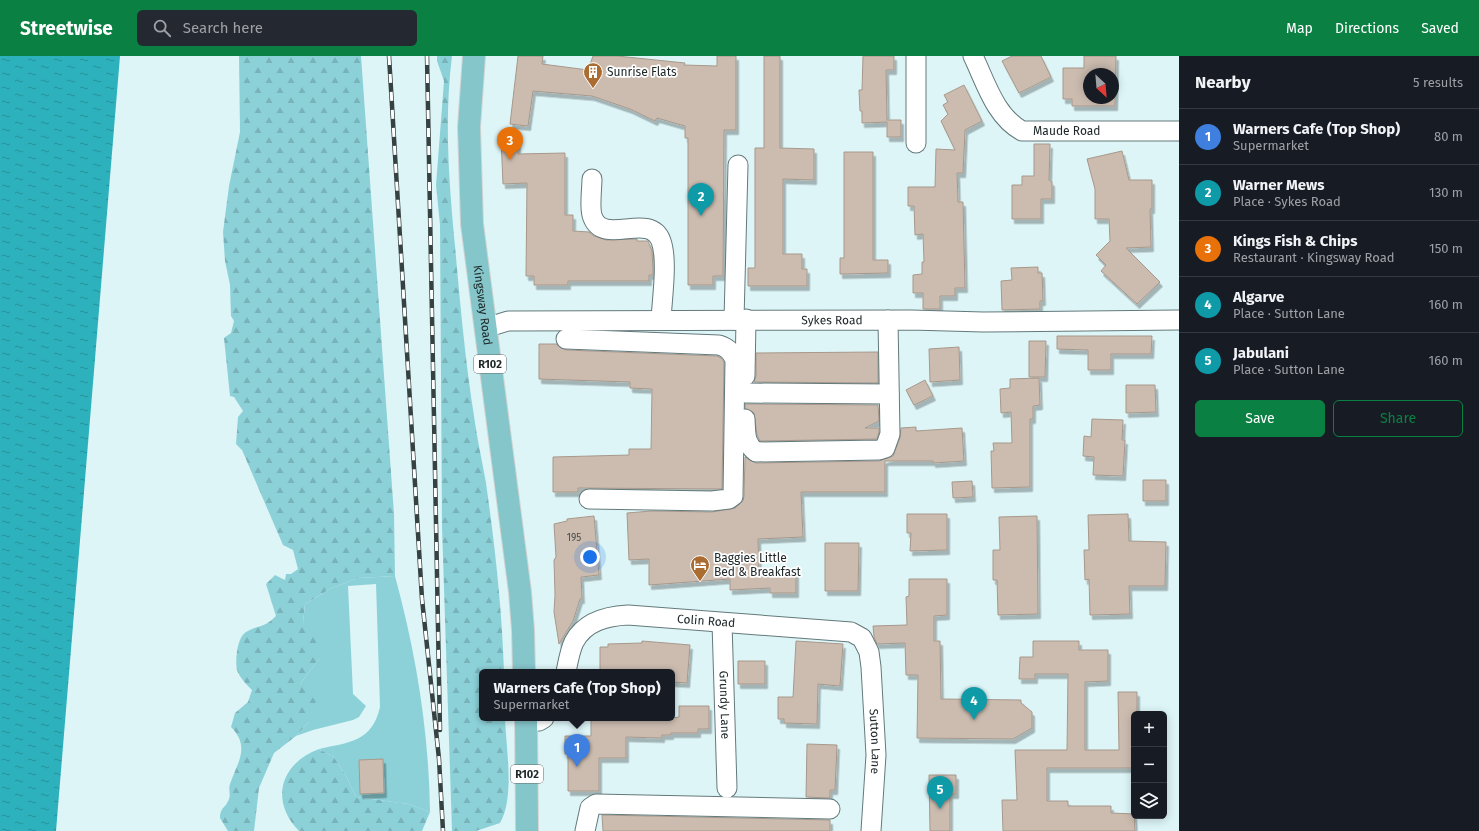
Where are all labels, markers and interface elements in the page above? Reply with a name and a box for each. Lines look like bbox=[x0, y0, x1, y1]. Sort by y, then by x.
search box bbox=[137, 10, 417, 46]
text: Streetwise bbox=[20, 17, 113, 40]
icon: search bbox=[151, 17, 173, 39]
text: Search here bbox=[183, 19, 263, 37]
text: Map bbox=[1286, 20, 1313, 37]
text: Directions bbox=[1335, 20, 1399, 37]
text: Saved bbox=[1421, 20, 1459, 37]
building icon: Sunrise Flats bbox=[582, 61, 604, 89]
place label: Sunrise Flats bbox=[607, 65, 677, 79]
north arrow bbox=[1083, 68, 1119, 104]
text: Nearby bbox=[1195, 72, 1250, 93]
text: 5 results bbox=[1413, 75, 1463, 90]
text: Warners Cafe (Top Shop) bbox=[1233, 120, 1400, 138]
street label: Maude Road bbox=[1033, 124, 1101, 138]
pin: 3 bbox=[497, 127, 523, 160]
text: 1 bbox=[1205, 129, 1211, 144]
text: 80 m bbox=[1434, 129, 1463, 144]
text: Supermarket bbox=[1233, 138, 1309, 153]
text: Warner Mews bbox=[1233, 176, 1325, 194]
pin: 2 bbox=[688, 183, 714, 216]
text: 2 bbox=[1205, 185, 1211, 200]
text: 130 m bbox=[1429, 185, 1463, 200]
text: Place · Sykes Road bbox=[1233, 194, 1341, 209]
text: Kings Fish & Chips bbox=[1233, 232, 1357, 250]
text: 3 bbox=[1205, 241, 1211, 256]
text: 150 m bbox=[1429, 241, 1463, 256]
text: Restaurant · Kingsway Road bbox=[1233, 250, 1394, 265]
street label: Kingsway Road bbox=[470, 264, 495, 346]
text: Algarve bbox=[1233, 288, 1284, 306]
text: 4 bbox=[1204, 297, 1212, 312]
text: 160 m bbox=[1429, 297, 1463, 312]
text: Place · Sutton Lane bbox=[1233, 306, 1345, 321]
street label: Sykes Road bbox=[801, 313, 863, 327]
text: Jabulani bbox=[1233, 344, 1289, 362]
text: 5 bbox=[1205, 353, 1211, 368]
text: 160 m bbox=[1429, 353, 1463, 368]
road number: R102 bbox=[474, 355, 506, 373]
text: Place · Sutton Lane bbox=[1233, 362, 1345, 377]
button: Save bbox=[1195, 400, 1325, 437]
button: Share bbox=[1333, 400, 1463, 437]
house number: 195 bbox=[567, 532, 581, 544]
your location bbox=[580, 547, 600, 567]
place label: Baggies Little Bed & Breakfast bbox=[714, 551, 802, 579]
hotel icon: Baggies Little Bed & Breakfast bbox=[689, 554, 711, 582]
street label: Colin Road bbox=[677, 612, 736, 630]
popup bbox=[479, 669, 675, 721]
street label: Grundy Lane bbox=[716, 671, 733, 739]
text: Warners Cafe (Top Shop) bbox=[493, 679, 661, 697]
pin: 4 bbox=[961, 687, 987, 720]
text: Supermarket bbox=[493, 697, 570, 712]
street label: Sutton Lane bbox=[866, 708, 883, 774]
map controls bbox=[1131, 711, 1167, 819]
button: + bbox=[1131, 711, 1167, 747]
pin: 1 bbox=[564, 734, 590, 767]
button: − bbox=[1131, 747, 1167, 783]
road number: R102 bbox=[511, 765, 543, 783]
pin: 5 bbox=[927, 776, 953, 809]
button: layers bbox=[1131, 783, 1167, 819]

